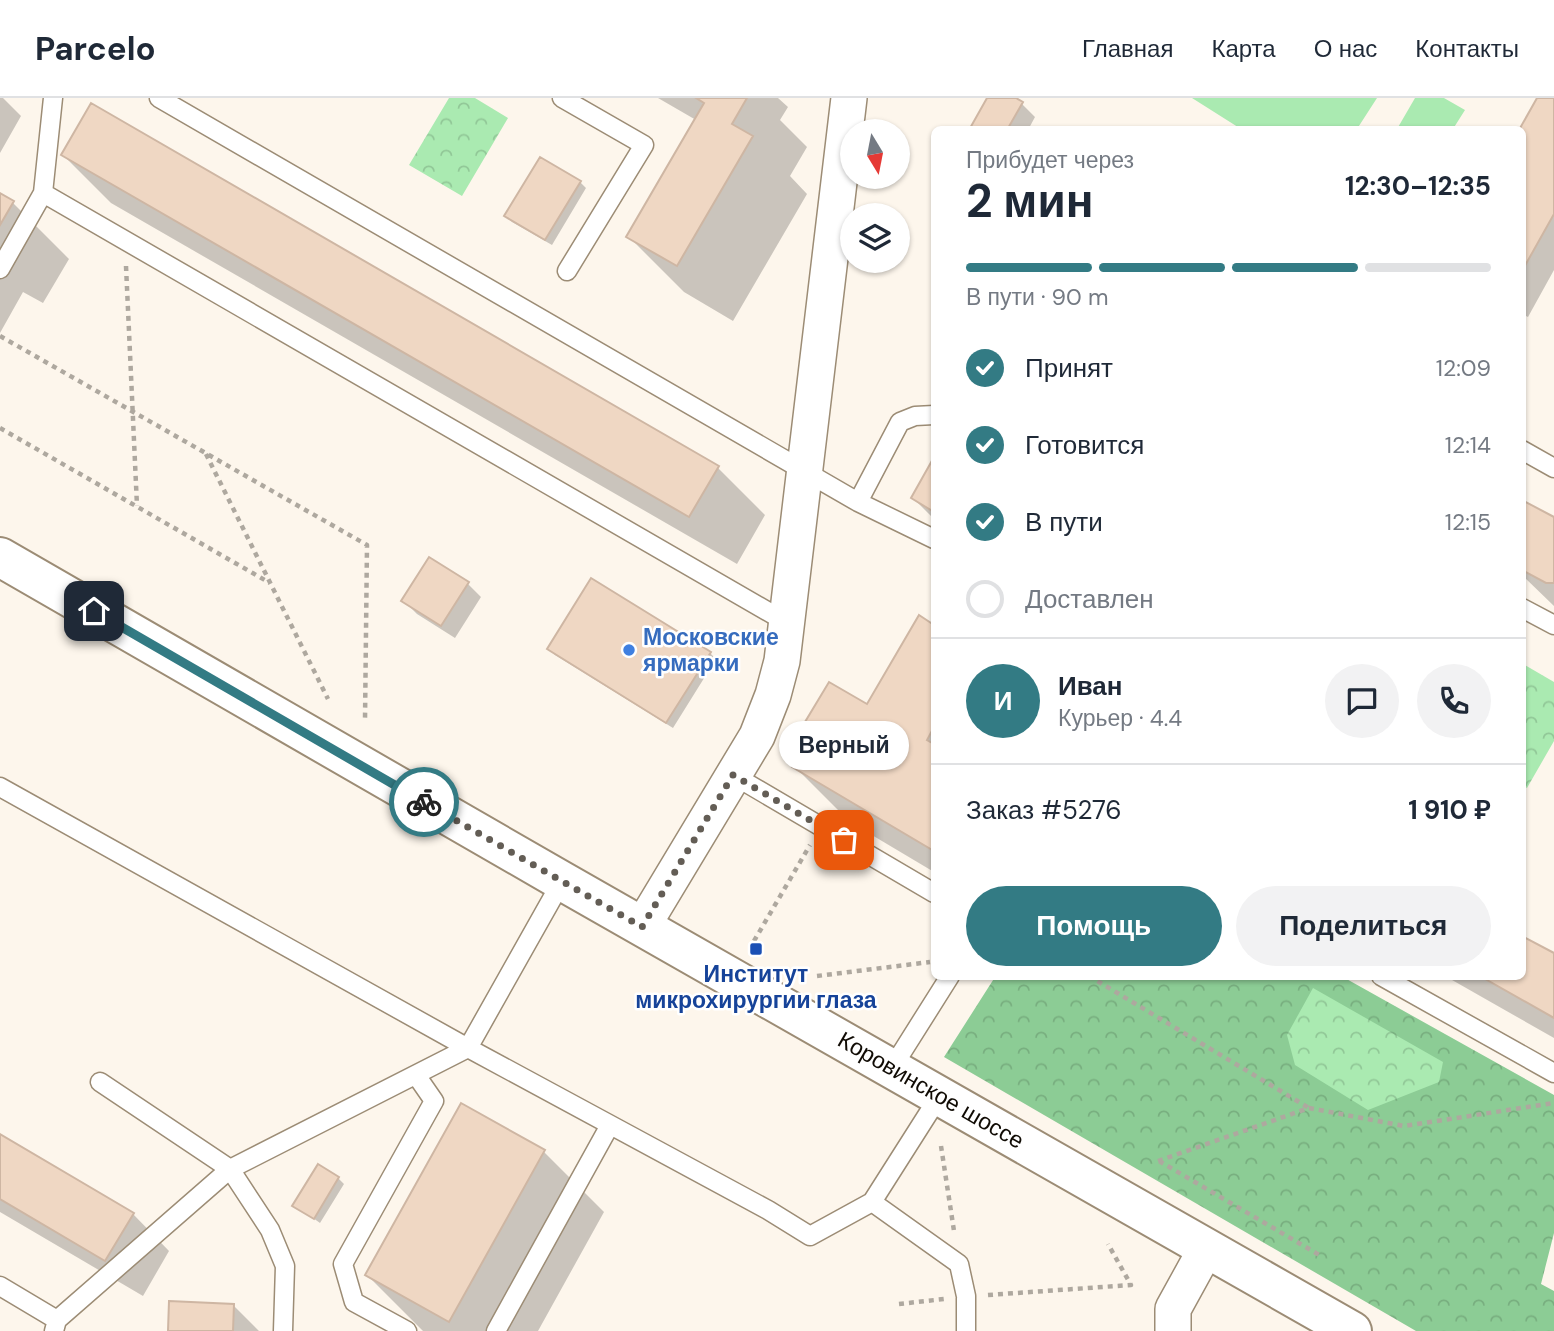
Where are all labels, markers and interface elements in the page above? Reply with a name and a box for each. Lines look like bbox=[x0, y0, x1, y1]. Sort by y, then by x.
text: Parcelo bbox=[35, 27, 156, 70]
text: Главная bbox=[1082, 33, 1173, 64]
text: Карта bbox=[1211, 33, 1276, 64]
text: О нас bbox=[1314, 33, 1377, 64]
text: Контакты bbox=[1415, 33, 1519, 64]
north arrow bbox=[840, 119, 910, 189]
map controls bbox=[840, 119, 910, 273]
text: Прибудет через bbox=[966, 145, 1134, 175]
text: 12:30–12:35 bbox=[1345, 169, 1491, 203]
text: 2 мин bbox=[966, 171, 1093, 231]
button: layers bbox=[840, 203, 910, 273]
text: В пути · 90 m bbox=[966, 282, 1108, 312]
icon: check bbox=[966, 349, 1004, 387]
text: Принят bbox=[1025, 351, 1113, 385]
text: 12:09 bbox=[1436, 353, 1491, 383]
icon: check bbox=[966, 426, 1004, 464]
text: Готовится bbox=[1025, 428, 1144, 462]
text: 12:14 bbox=[1445, 430, 1491, 460]
icon: check bbox=[966, 503, 1004, 541]
text: В пути bbox=[1025, 505, 1103, 539]
text: 12:15 bbox=[1445, 507, 1491, 537]
pin bbox=[64, 581, 124, 641]
text: Доставлен bbox=[1025, 582, 1154, 616]
icon: home bbox=[75, 592, 113, 630]
place label: Московские ярмарки bbox=[642, 622, 779, 678]
marker: Московские ярмарки bbox=[621, 642, 637, 658]
button: chat bbox=[1325, 664, 1399, 738]
button: phone bbox=[1417, 664, 1491, 738]
text: Иван bbox=[1058, 669, 1123, 703]
text: И bbox=[994, 684, 1012, 718]
text: Курьер · 4.4 bbox=[1058, 703, 1182, 733]
callout: Верный bbox=[779, 721, 909, 770]
text: Верный bbox=[798, 730, 890, 760]
courier bbox=[389, 767, 459, 837]
icon: bike bbox=[405, 783, 443, 821]
text: Заказ #5276 bbox=[966, 793, 1122, 827]
text: 1 910 ₽ bbox=[1408, 793, 1491, 827]
pin bbox=[814, 810, 874, 870]
icon: bag bbox=[825, 821, 863, 859]
button: Помощь bbox=[966, 886, 1222, 966]
button: Поделиться bbox=[1236, 886, 1491, 966]
marker: Институт микрохирургии глаза bbox=[748, 941, 764, 957]
place label: Институт микрохирургии глаза bbox=[635, 959, 877, 1015]
street label: Коровинское шоссе bbox=[833, 1024, 1029, 1156]

